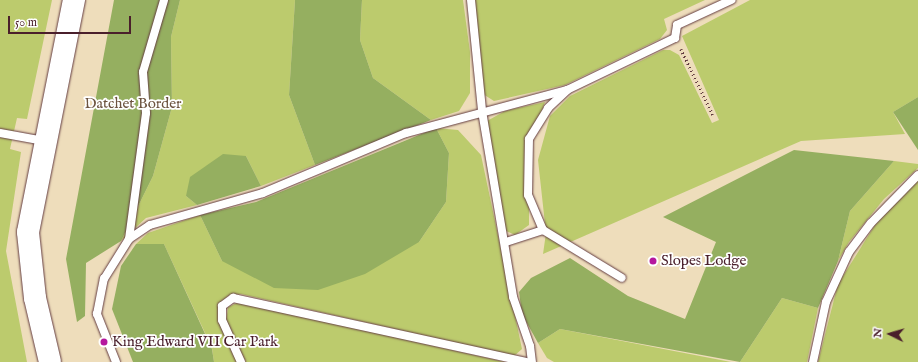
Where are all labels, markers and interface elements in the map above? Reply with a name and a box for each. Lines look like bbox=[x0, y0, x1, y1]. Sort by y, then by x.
scale bar bbox=[10, 8, 133, 34]
text: 50 m bbox=[15, 15, 37, 30]
park label: Datchet Border bbox=[84, 95, 182, 113]
place label: Slopes Lodge bbox=[661, 252, 746, 270]
marker: Slopes Lodge bbox=[648, 256, 658, 266]
north arrow bbox=[870, 314, 910, 354]
text: N bbox=[871, 328, 885, 338]
place label: King Edward VII Car Park bbox=[112, 333, 278, 351]
marker: King Edward VII Car Park bbox=[99, 337, 109, 347]

